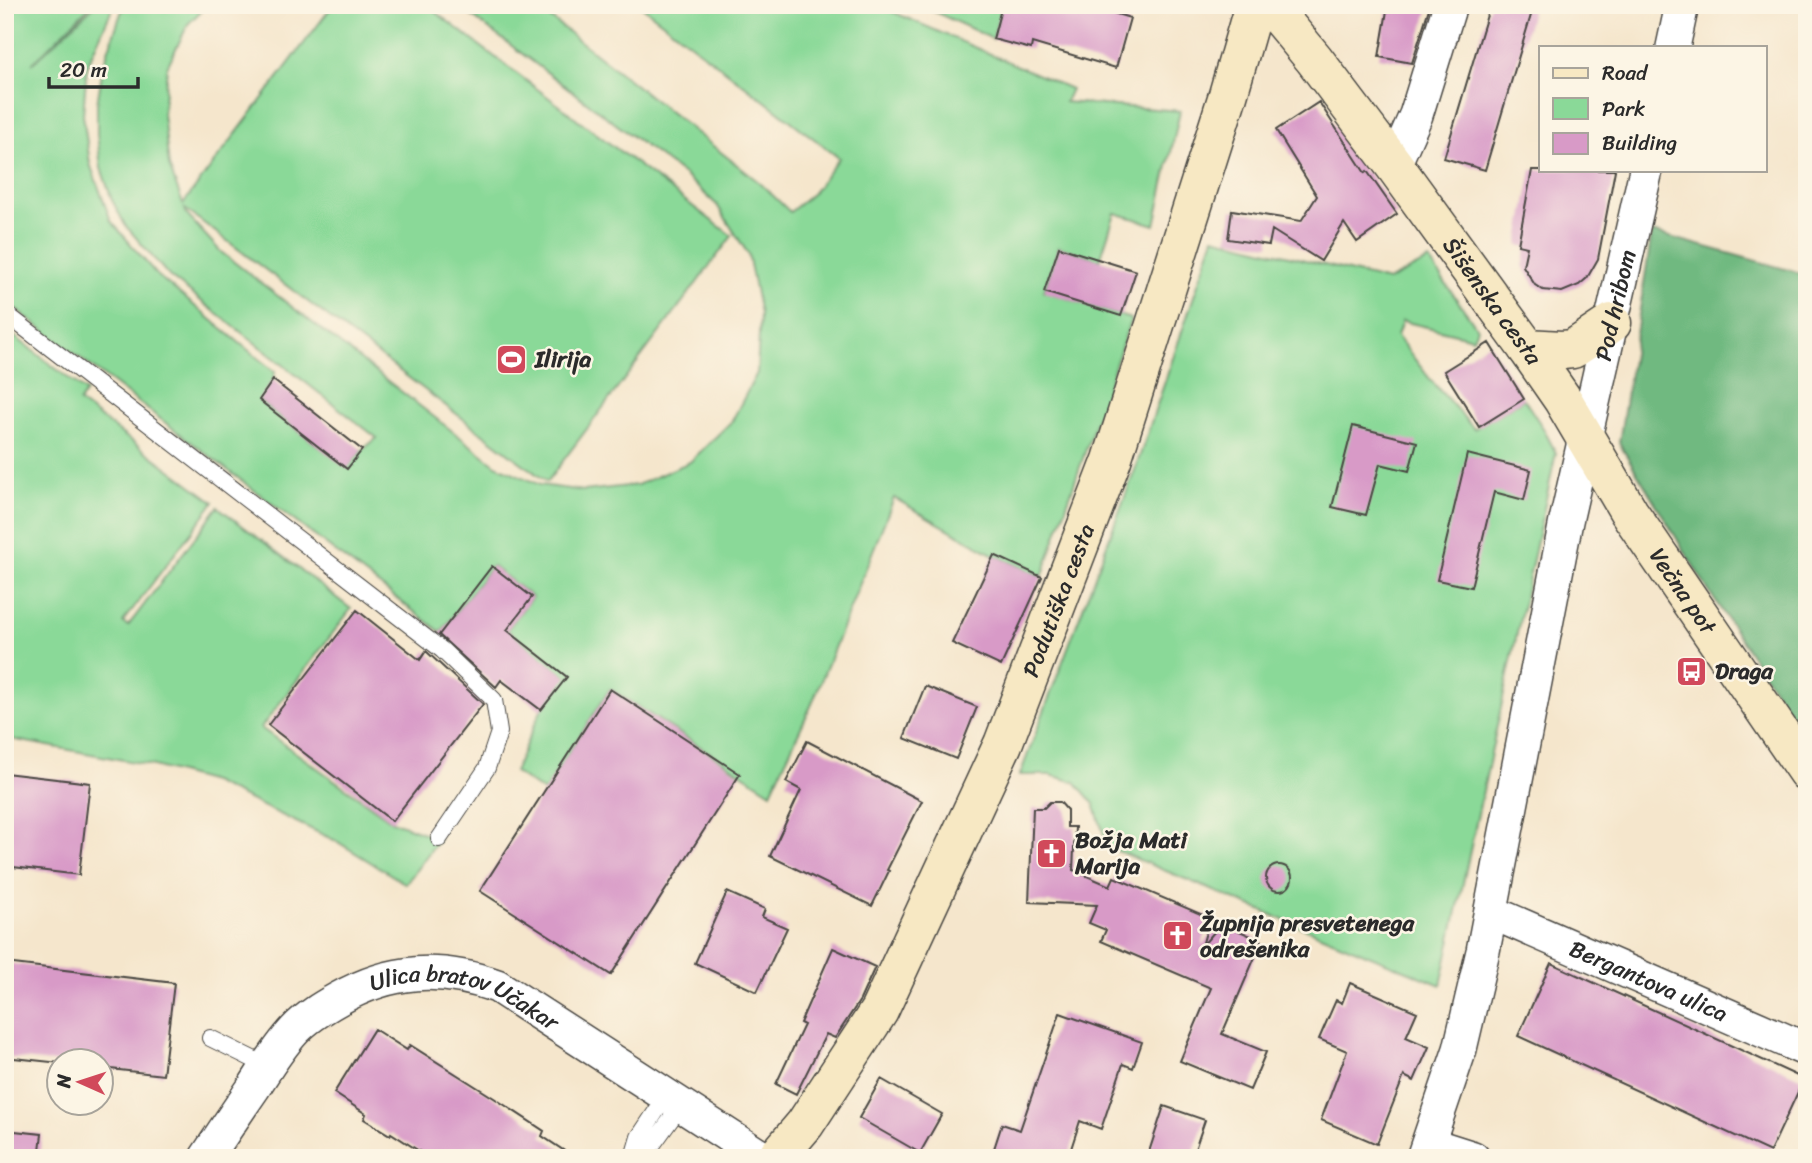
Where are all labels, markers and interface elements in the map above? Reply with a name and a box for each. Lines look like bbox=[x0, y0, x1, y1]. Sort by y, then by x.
scale bar bbox=[49, 46, 138, 90]
legend bbox=[1539, 46, 1766, 172]
text: 20 m bbox=[60, 51, 107, 89]
text: Road bbox=[1602, 54, 1649, 92]
text: Park bbox=[1602, 90, 1645, 128]
text: Building bbox=[1602, 124, 1678, 162]
street label: Šišenska cesta bbox=[1431, 228, 1553, 374]
street label: Pod hribom bbox=[1583, 246, 1648, 365]
place label: Ilirija bbox=[534, 339, 592, 380]
sports icon: Ilirija bbox=[495, 342, 529, 376]
street label: Podutiška cesta bbox=[1011, 517, 1107, 683]
street label: Večna pot bbox=[1638, 539, 1728, 644]
place label: Draga bbox=[1715, 651, 1774, 692]
bus stop icon: Draga bbox=[1675, 654, 1709, 688]
place label: Božja Mati Marija bbox=[1074, 820, 1188, 887]
church icon: Božja Mati Marija bbox=[1035, 836, 1069, 870]
place label: Župnija presvetenega odrešenika bbox=[1199, 903, 1415, 970]
church icon: Župnija presvetenega odrešenika bbox=[1160, 919, 1194, 953]
street label: Bergantova ulica bbox=[1563, 929, 1734, 1034]
street label: Ulica bratov Učakar bbox=[364, 953, 569, 1043]
north arrow bbox=[46, 1048, 116, 1118]
text: N bbox=[47, 1073, 80, 1090]

